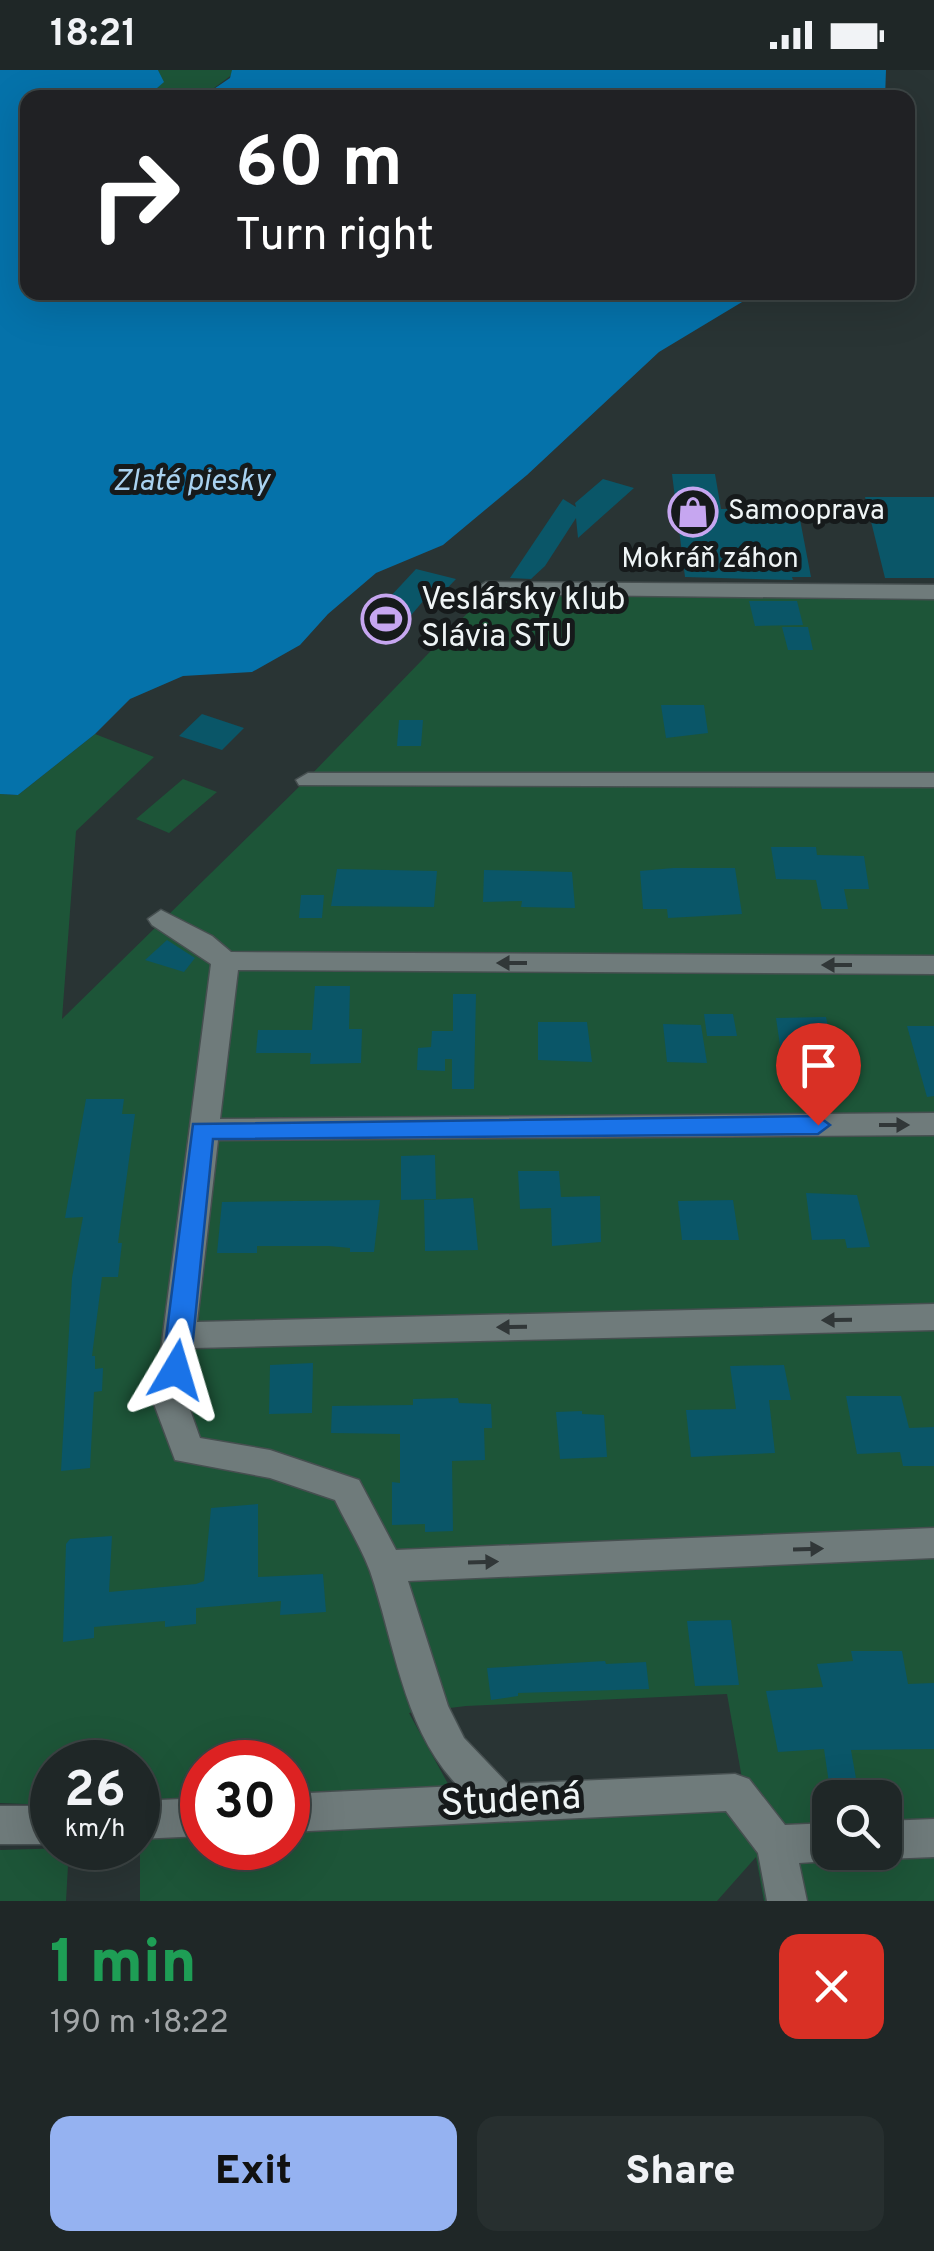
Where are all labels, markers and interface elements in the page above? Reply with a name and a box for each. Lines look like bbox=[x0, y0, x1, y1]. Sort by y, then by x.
text: 18:21 bbox=[50, 11, 137, 60]
text: 60 m bbox=[235, 122, 403, 211]
icon: right bbox=[70, 130, 200, 260]
text: Turn right bbox=[235, 209, 434, 266]
water label: Zlaté piesky bbox=[113, 464, 272, 501]
shop icon: Samooprava bbox=[667, 486, 719, 538]
place label: Samooprava bbox=[728, 494, 885, 530]
street label: Mokráň záhon bbox=[621, 542, 799, 578]
place label: Veslársky klub Slávia STU bbox=[421, 581, 625, 658]
sports icon: Veslársky klub Slávia STU bbox=[360, 593, 412, 645]
one-way arrow bbox=[495, 954, 527, 970]
one-way arrow bbox=[820, 956, 852, 972]
pin bbox=[776, 1023, 861, 1126]
icon: arrive bbox=[791, 1038, 846, 1093]
one-way arrow bbox=[879, 1116, 911, 1132]
one-way arrow bbox=[820, 1312, 852, 1328]
position arrow bbox=[124, 1318, 228, 1422]
one-way arrow bbox=[495, 1320, 527, 1336]
one-way arrow bbox=[792, 1540, 824, 1556]
one-way arrow bbox=[468, 1554, 499, 1570]
speed limit sign: 30 bbox=[180, 1740, 310, 1870]
text: 26 bbox=[64, 1761, 126, 1824]
street label: Studená bbox=[440, 1774, 582, 1830]
map controls bbox=[812, 1780, 902, 1870]
button: search bbox=[812, 1780, 902, 1870]
text: km/h bbox=[65, 1814, 125, 1846]
text: 1 min bbox=[50, 1928, 197, 2004]
button: close bbox=[779, 1934, 884, 2039]
text: 190 m · 18:22 bbox=[50, 2004, 229, 2044]
button: Exit bbox=[50, 2116, 457, 2231]
button: Share bbox=[477, 2116, 884, 2231]

